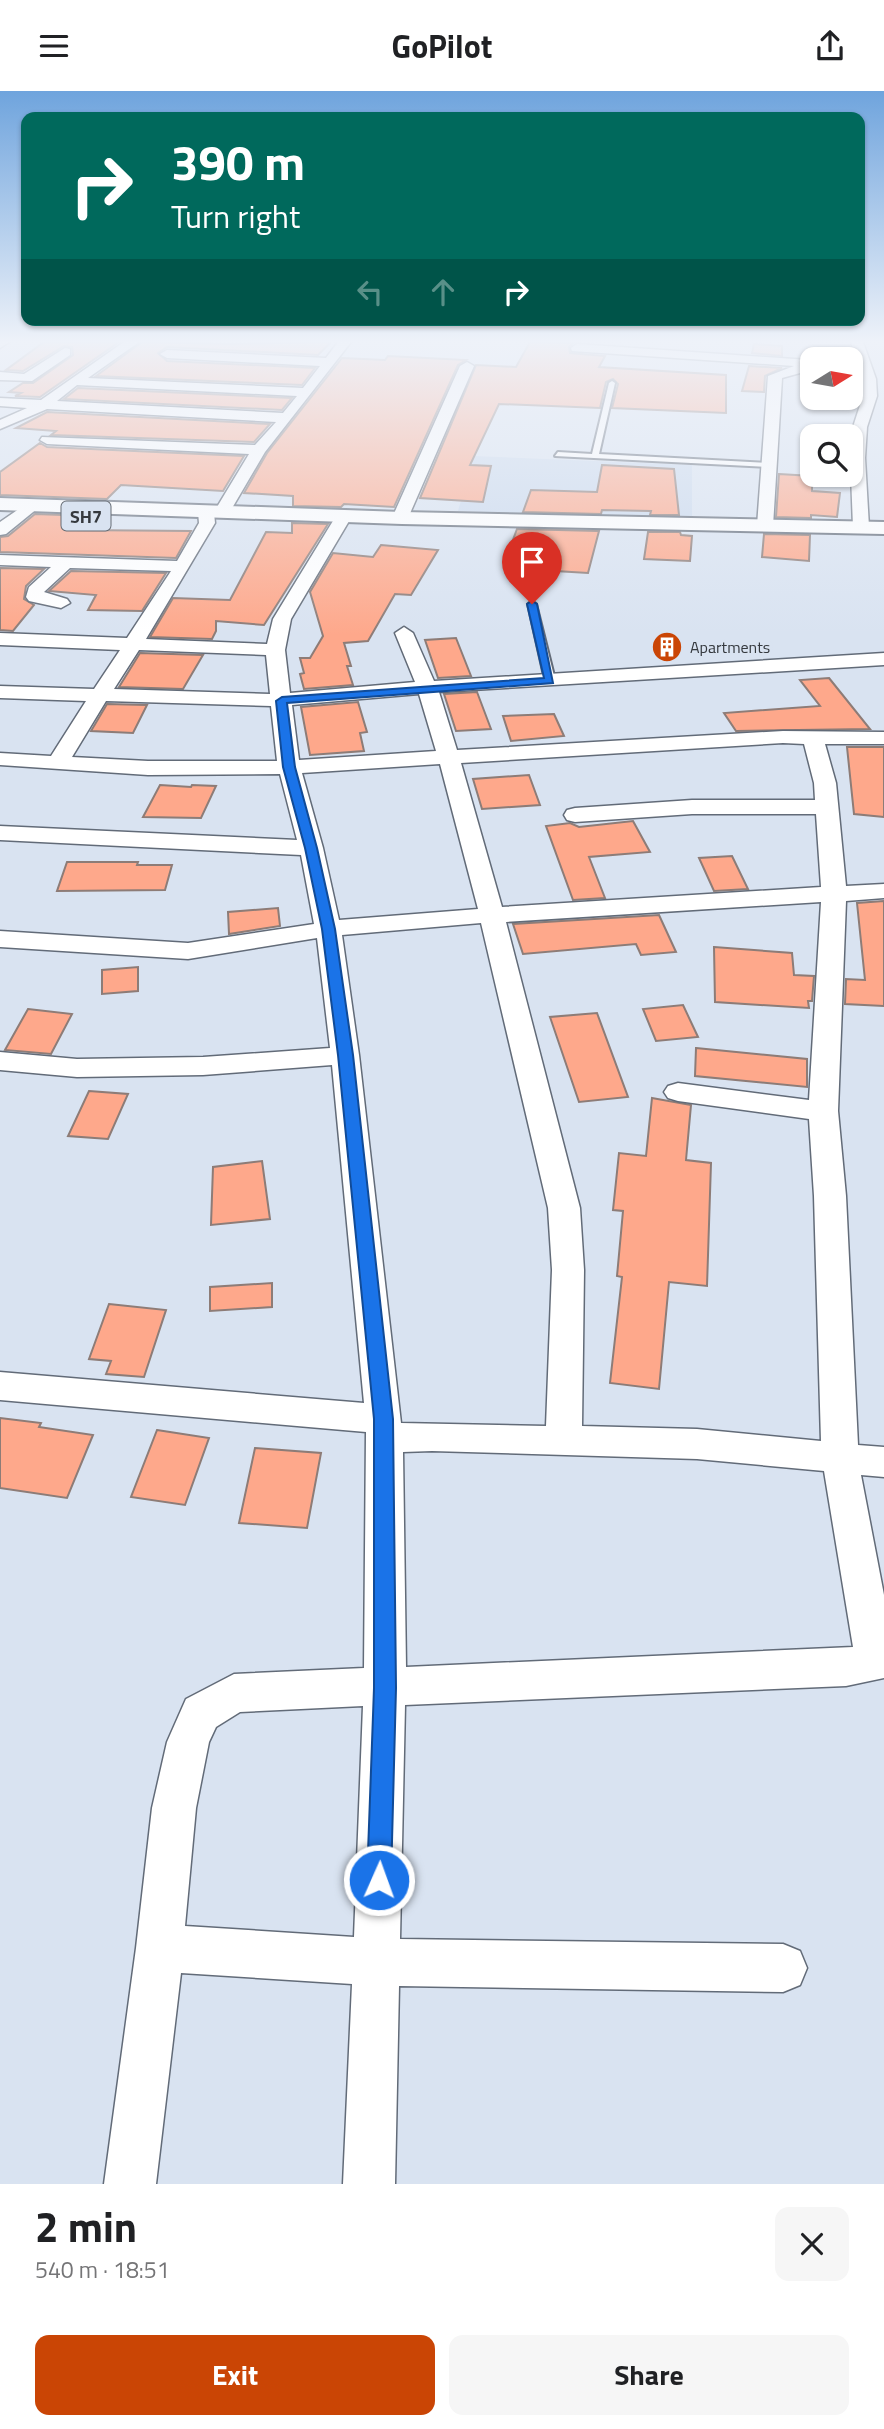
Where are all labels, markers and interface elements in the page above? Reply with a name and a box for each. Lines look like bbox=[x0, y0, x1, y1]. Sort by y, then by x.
text: GoPilot bbox=[392, 22, 492, 70]
icon: menu bbox=[35, 27, 73, 65]
icon: share bbox=[811, 27, 849, 65]
text: 390 m bbox=[171, 124, 305, 199]
icon: right bbox=[56, 140, 147, 231]
text: Turn right bbox=[171, 192, 300, 240]
icon: left bbox=[351, 273, 389, 311]
icon: ahead bbox=[424, 273, 462, 311]
icon: right bbox=[497, 273, 535, 311]
north arrow bbox=[800, 347, 863, 409]
map controls bbox=[800, 347, 863, 487]
button: search bbox=[800, 424, 863, 487]
road number: SH7 bbox=[62, 501, 110, 531]
pin bbox=[502, 532, 562, 604]
icon: arrive bbox=[513, 543, 551, 581]
building icon: Apartments bbox=[650, 630, 684, 664]
place label: Apartments bbox=[690, 635, 770, 659]
position arrow bbox=[342, 1843, 416, 1917]
text: 2 min bbox=[35, 2194, 137, 2258]
button: close bbox=[775, 2207, 849, 2281]
text: 540 m · 18:51 bbox=[35, 2252, 170, 2287]
button: Exit bbox=[35, 2335, 435, 2415]
button: Share bbox=[449, 2335, 849, 2415]

